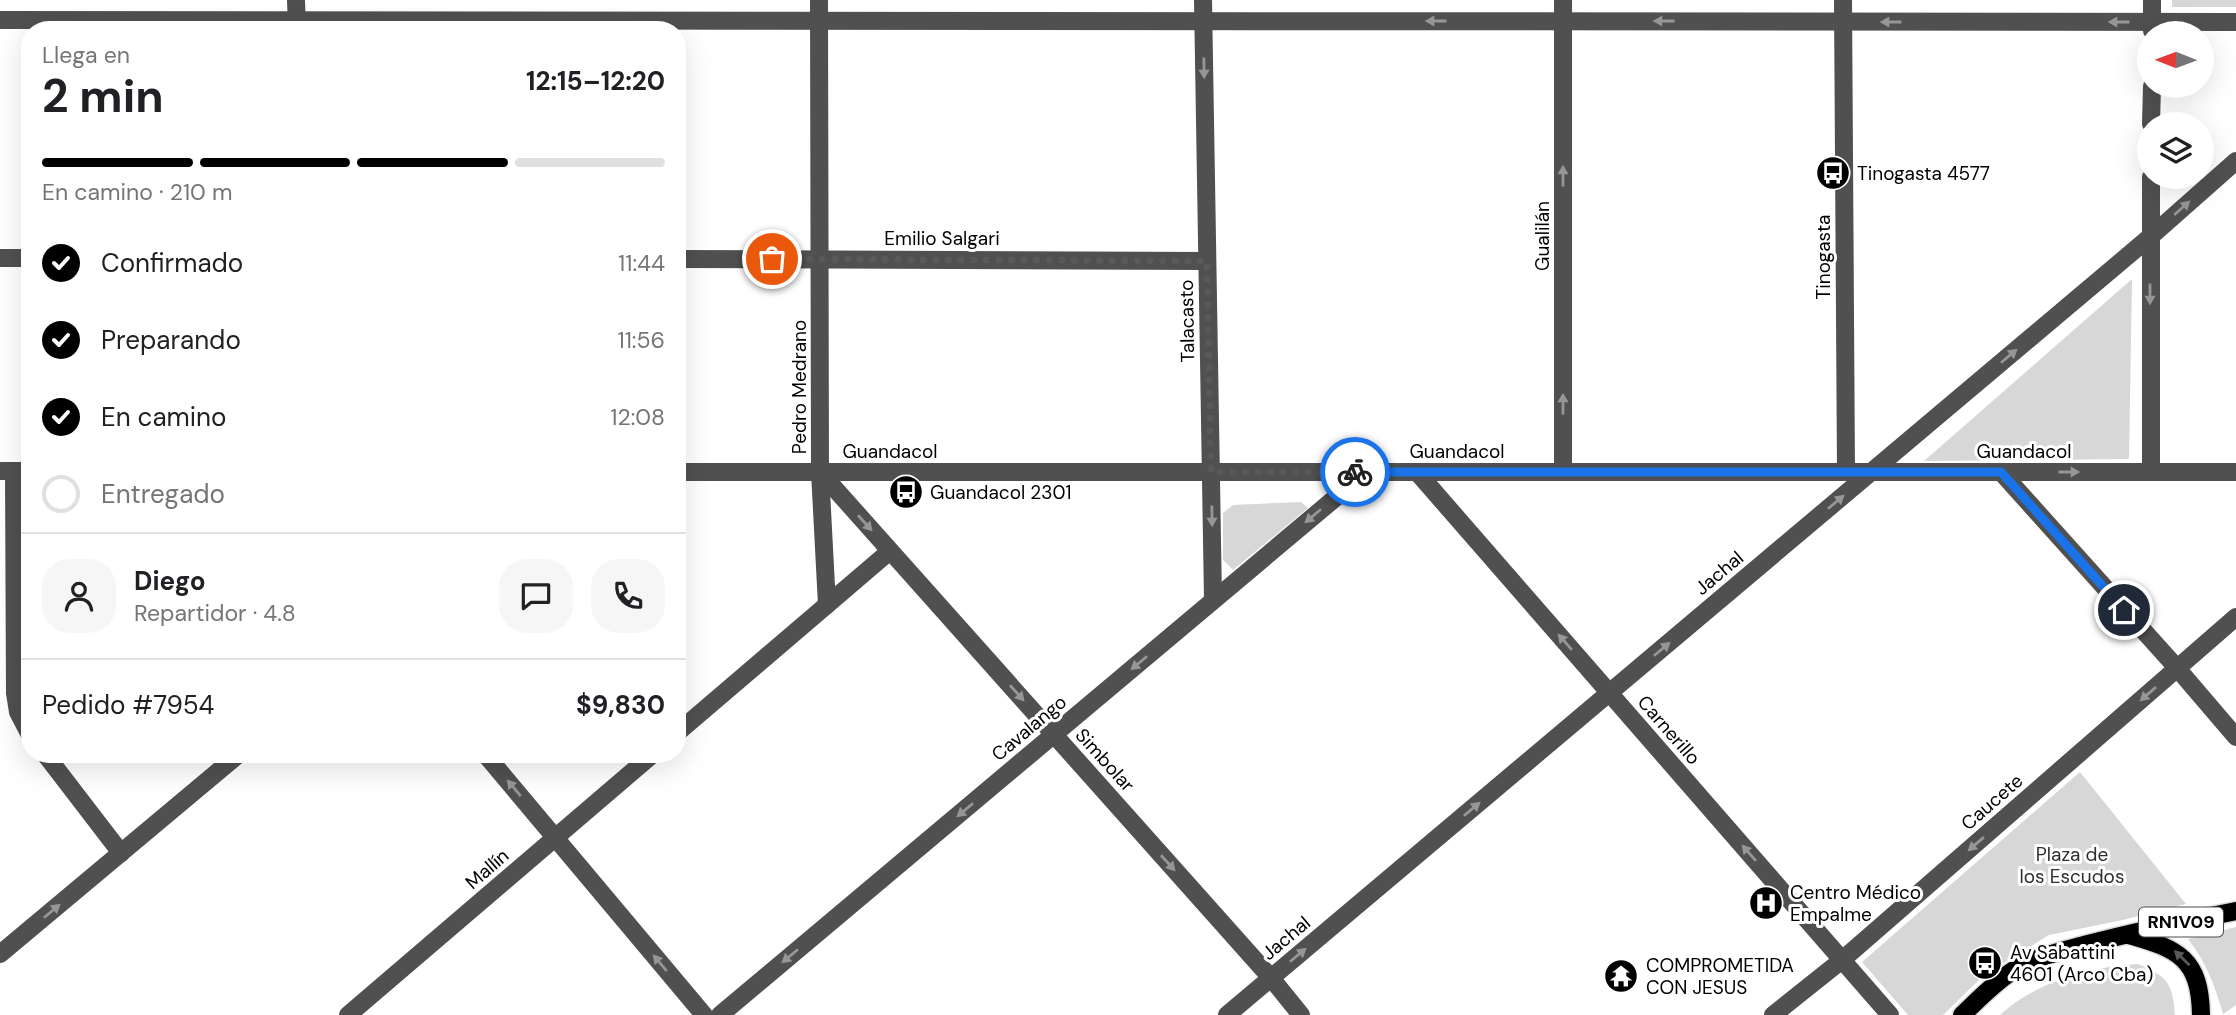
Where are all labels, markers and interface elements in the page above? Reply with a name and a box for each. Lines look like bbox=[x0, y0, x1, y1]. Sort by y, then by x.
one-way arrow bbox=[1425, 15, 1447, 27]
one-way arrow bbox=[1653, 15, 1675, 27]
one-way arrow bbox=[1880, 16, 1902, 28]
one-way arrow bbox=[2108, 16, 2130, 28]
north arrow bbox=[2137, 21, 2214, 98]
map controls bbox=[2137, 21, 2214, 189]
text: Llega en bbox=[42, 40, 130, 70]
one-way arrow bbox=[1198, 57, 1209, 79]
text: 12:15–12:20 bbox=[526, 64, 665, 98]
text: 2 min bbox=[42, 66, 164, 126]
button: layers bbox=[2137, 112, 2214, 189]
bus stop icon: Tinogasta 4577 bbox=[1814, 154, 1852, 192]
place label: Tinogasta 4577 bbox=[1857, 161, 1990, 186]
one-way arrow bbox=[1557, 165, 1569, 187]
text: En camino · 210 m bbox=[42, 177, 232, 207]
street label: Gualilán bbox=[1530, 201, 1555, 271]
one-way arrow bbox=[2174, 201, 2191, 216]
street label: Tinogasta bbox=[1811, 215, 1836, 299]
street label: Emilio Salgari bbox=[884, 226, 1000, 251]
pin bbox=[742, 229, 802, 289]
icon: bag bbox=[753, 240, 791, 278]
icon: check bbox=[42, 244, 80, 282]
text: Confirmado bbox=[101, 246, 243, 280]
text: 11:44 bbox=[618, 248, 665, 278]
street label: Talacasto bbox=[1174, 279, 1200, 363]
one-way arrow bbox=[2144, 283, 2156, 305]
street label: Pedro Medrano bbox=[787, 320, 812, 454]
icon: check bbox=[42, 321, 80, 359]
text: Preparando bbox=[101, 323, 241, 357]
text: 11:56 bbox=[618, 325, 665, 355]
one-way arrow bbox=[2001, 349, 2018, 364]
one-way arrow bbox=[1557, 392, 1569, 414]
icon: check bbox=[42, 398, 80, 436]
text: En camino bbox=[101, 400, 226, 434]
text: 12:08 bbox=[610, 402, 665, 432]
courier bbox=[1320, 437, 1390, 507]
street label: Guandacol bbox=[842, 439, 938, 464]
street label: Guandacol bbox=[1409, 439, 1505, 464]
street label: Guandacol bbox=[1976, 439, 2072, 464]
icon: bike bbox=[1336, 453, 1374, 491]
one-way arrow bbox=[2058, 466, 2080, 478]
bus stop icon: Guandacol 2301 bbox=[887, 473, 925, 511]
text: Entregado bbox=[101, 477, 225, 511]
place label: Guandacol 2301 bbox=[930, 480, 1071, 505]
one-way arrow bbox=[1826, 495, 1844, 510]
one-way arrow bbox=[1206, 505, 1217, 527]
one-way arrow bbox=[1304, 509, 1322, 524]
one-way arrow bbox=[857, 514, 873, 532]
street label: Jachal bbox=[1689, 545, 1749, 601]
button: person bbox=[42, 559, 116, 633]
button: chat bbox=[499, 559, 573, 633]
button: phone bbox=[591, 559, 665, 633]
text: Diego bbox=[134, 564, 206, 598]
pin bbox=[2094, 580, 2154, 640]
icon: home bbox=[2105, 591, 2143, 629]
text: Repartidor · 4.8 bbox=[134, 598, 296, 628]
one-way arrow bbox=[1557, 633, 1573, 651]
one-way arrow bbox=[1653, 642, 1670, 657]
one-way arrow bbox=[1130, 655, 1147, 670]
one-way arrow bbox=[1009, 684, 1025, 702]
one-way arrow bbox=[2139, 686, 2156, 701]
text: Pedido #7954 bbox=[42, 688, 214, 722]
text: $9,830 bbox=[576, 688, 665, 722]
street label: Cavalango bbox=[986, 689, 1072, 767]
street label: Carnerillo bbox=[1632, 690, 1706, 770]
street label: Simbolar bbox=[1070, 723, 1140, 797]
street label: Caucete bbox=[1956, 768, 2028, 836]
one-way arrow bbox=[506, 780, 521, 798]
one-way arrow bbox=[956, 802, 974, 817]
one-way arrow bbox=[1464, 802, 1481, 817]
one-way arrow bbox=[1967, 836, 1985, 852]
park label: Plaza de los Escudos bbox=[2020, 842, 2124, 889]
street label: Mallín bbox=[460, 843, 514, 895]
one-way arrow bbox=[1741, 844, 1757, 861]
one-way arrow bbox=[1160, 854, 1175, 871]
place label: Centro Médico Empalme bbox=[1790, 880, 1921, 927]
hospital icon: Centro Médico Empalme bbox=[1747, 884, 1785, 922]
one-way arrow bbox=[43, 903, 61, 918]
road number: RN1V09 bbox=[2139, 908, 2223, 937]
street label: Jachal bbox=[1256, 910, 1316, 966]
place label: Av Sabattini 4601 (Arco Cba) bbox=[2010, 940, 2153, 987]
bus stop icon: Av Sabattini 4601 (Arco Cba) bbox=[1966, 944, 2004, 982]
one-way arrow bbox=[1289, 947, 1307, 963]
one-way arrow bbox=[782, 948, 799, 963]
one-way arrow bbox=[2174, 951, 2191, 967]
place label: COMPROMETIDA CON JESUS bbox=[1646, 953, 1794, 1000]
one-way arrow bbox=[653, 954, 668, 971]
temple icon: COMPROMETIDA CON JESUS bbox=[1602, 957, 1640, 995]

